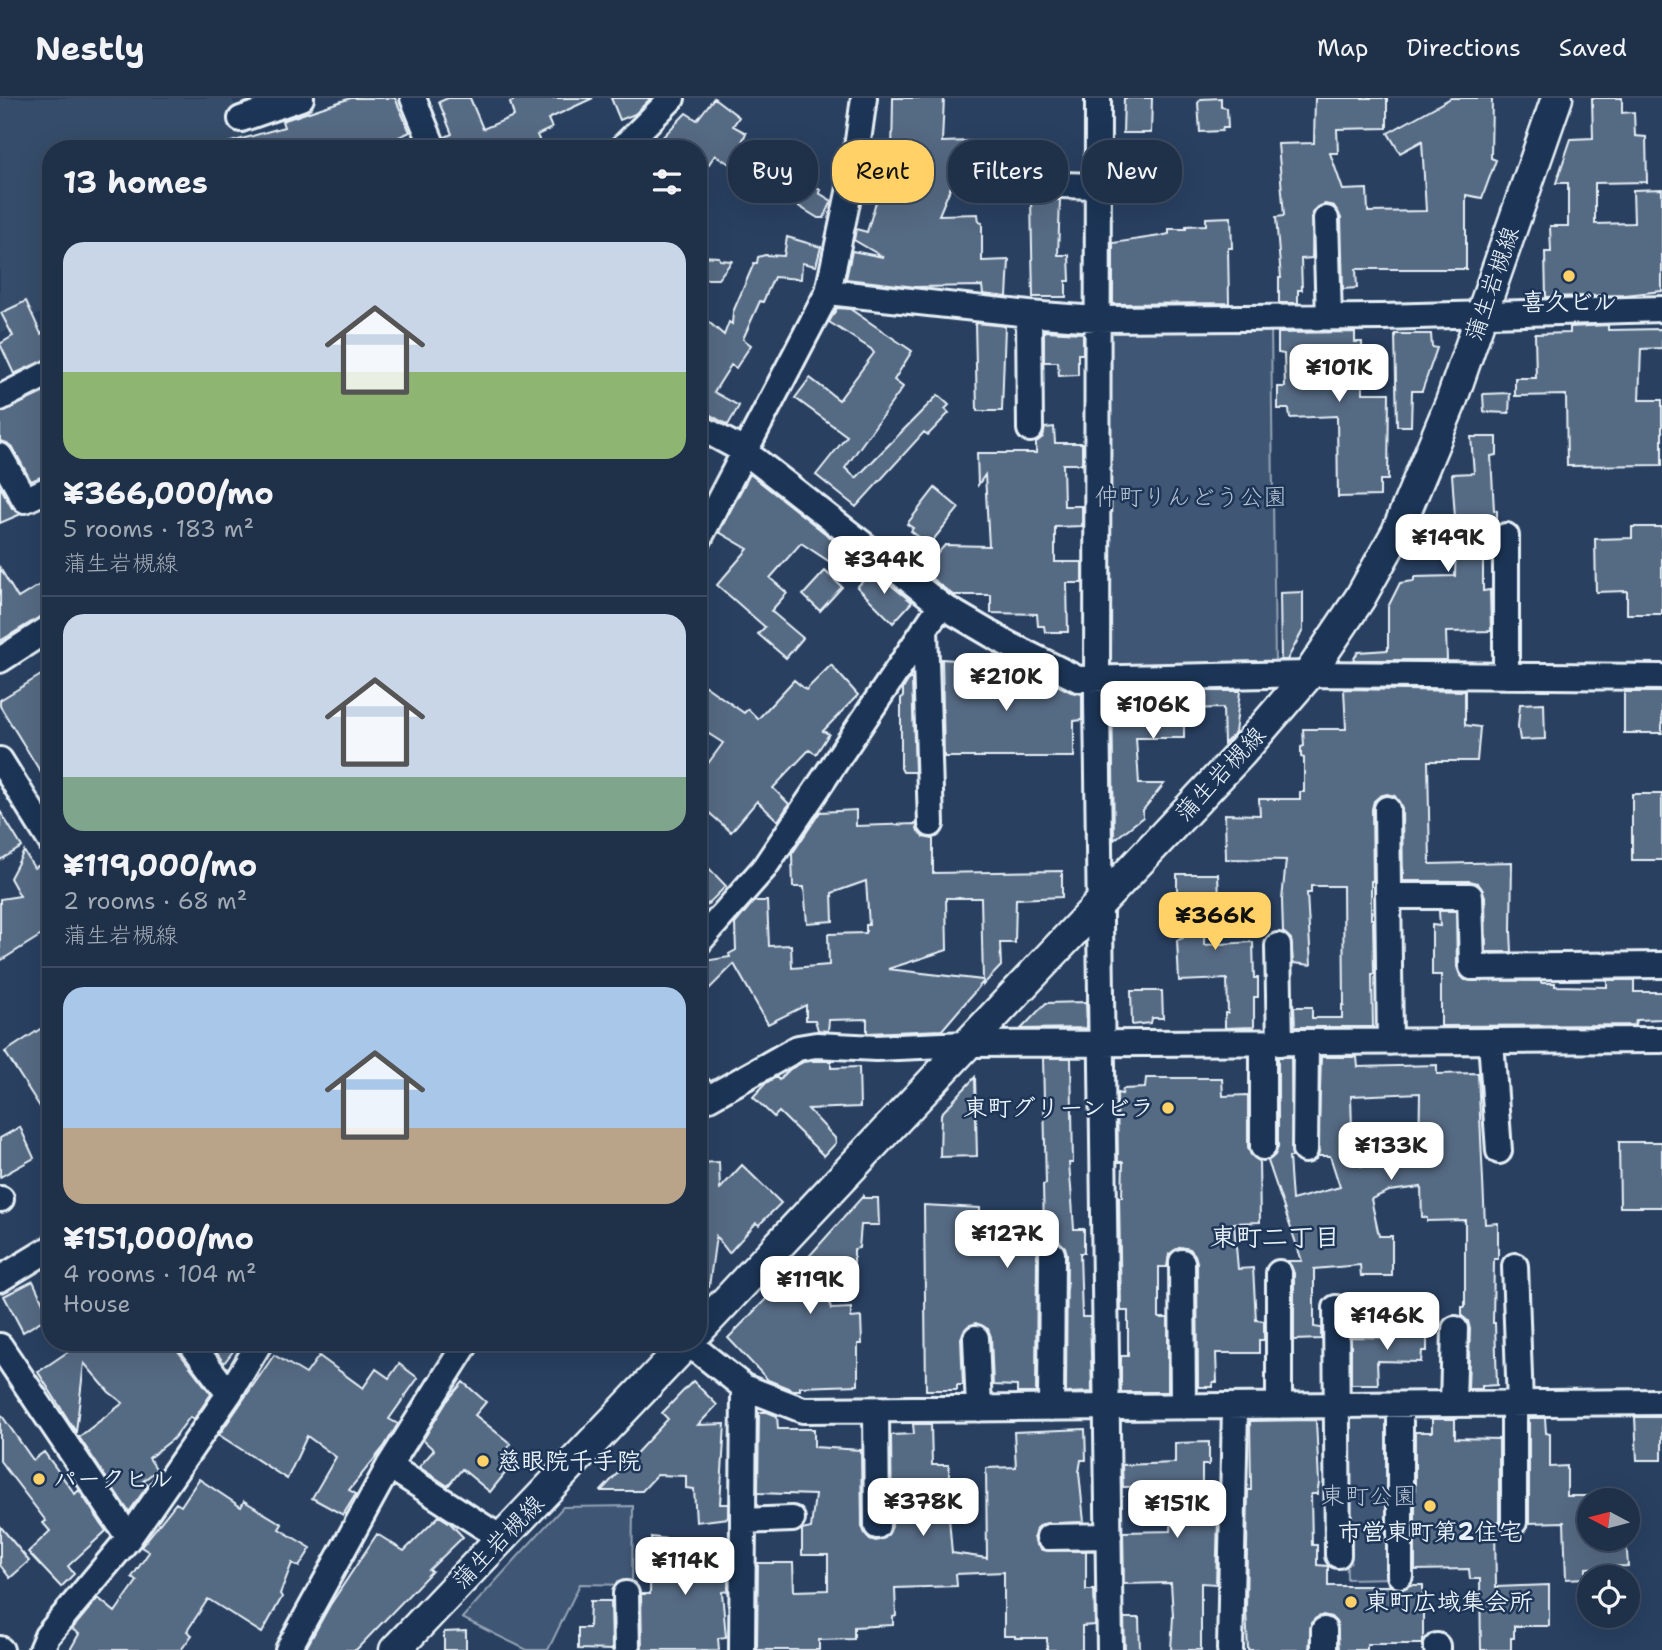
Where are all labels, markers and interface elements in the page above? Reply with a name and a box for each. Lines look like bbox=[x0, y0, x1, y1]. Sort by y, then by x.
text: Nestly bbox=[35, 26, 145, 71]
text: Map bbox=[1317, 32, 1368, 64]
text: Directions bbox=[1406, 32, 1521, 64]
text: Saved bbox=[1559, 32, 1627, 64]
chip: Buy bbox=[728, 140, 818, 203]
chip: Rent bbox=[832, 140, 934, 203]
chip: Filters bbox=[948, 140, 1068, 203]
chip: New bbox=[1082, 140, 1182, 203]
text: 13 homes bbox=[63, 162, 208, 203]
icon: filters bbox=[648, 163, 686, 201]
street label: 蒲生岩槻線 bbox=[1457, 222, 1527, 346]
marker: 喜久ビル bbox=[1561, 268, 1577, 284]
place label: 喜久ビル bbox=[1521, 286, 1617, 318]
icon: home bbox=[312, 287, 438, 413]
pin: ¥101K bbox=[1290, 344, 1388, 404]
text: ¥101K bbox=[1305, 352, 1373, 382]
text: ¥366,000/mo bbox=[63, 473, 274, 514]
park label: 仲町りんどう公園 bbox=[1095, 481, 1287, 513]
text: 5 rooms · 183 m² bbox=[63, 514, 254, 544]
pin: ¥149K bbox=[1399, 514, 1497, 574]
text: ¥149K bbox=[1412, 522, 1484, 552]
pin: ¥344K bbox=[835, 536, 933, 596]
text: ¥344K bbox=[844, 544, 924, 574]
text: 蒲生岩槻線 bbox=[63, 548, 178, 578]
pin: ¥210K bbox=[957, 654, 1055, 713]
icon: home bbox=[312, 659, 438, 785]
text: ¥210K bbox=[970, 661, 1042, 691]
pin: ¥106K bbox=[1104, 682, 1202, 741]
text: ¥106K bbox=[1116, 689, 1190, 719]
street label: 蒲生岩槻線 bbox=[1167, 719, 1273, 829]
text: ¥119,000/mo bbox=[63, 845, 257, 886]
text: 2 rooms · 68 m² bbox=[63, 886, 247, 916]
pin: ¥366K bbox=[1166, 892, 1264, 952]
text: ¥366K bbox=[1175, 900, 1255, 930]
text: 蒲生岩槻線 bbox=[63, 920, 178, 950]
icon: home bbox=[312, 1032, 438, 1158]
place label: 東町グリーンビラ bbox=[963, 1092, 1154, 1124]
marker: 東町グリーンビラ bbox=[1160, 1100, 1176, 1116]
pin: ¥133K bbox=[1342, 1122, 1440, 1182]
text: ¥133K bbox=[1355, 1130, 1427, 1160]
pin: ¥127K bbox=[958, 1210, 1056, 1270]
text: ¥151,000/mo bbox=[63, 1218, 254, 1259]
text: ¥127K bbox=[971, 1218, 1043, 1248]
district label: 東町二丁目 bbox=[1210, 1219, 1340, 1254]
pin: ¥119K bbox=[761, 1256, 859, 1316]
text: 4 rooms · 104 m² bbox=[63, 1259, 256, 1289]
text: ¥119K bbox=[776, 1264, 844, 1294]
text: House bbox=[63, 1289, 131, 1319]
pin: ¥146K bbox=[1338, 1292, 1436, 1352]
text: ¥146K bbox=[1350, 1300, 1424, 1330]
place label: 慈眼院千手院 bbox=[497, 1445, 641, 1477]
marker: 慈眼院千手院 bbox=[475, 1453, 491, 1469]
place label: パークヒル bbox=[53, 1463, 173, 1495]
marker: パークヒル bbox=[31, 1471, 47, 1487]
pin: ¥378K bbox=[874, 1478, 972, 1538]
pin: ¥151K bbox=[1128, 1480, 1226, 1540]
park label: 東町公園 bbox=[1321, 1480, 1417, 1512]
text: ¥378K bbox=[884, 1486, 962, 1516]
street label: 蒲生岩槻線 bbox=[445, 1488, 551, 1596]
text: ¥151K bbox=[1144, 1488, 1210, 1518]
north arrow bbox=[1577, 1488, 1640, 1550]
map controls bbox=[1577, 1488, 1640, 1628]
marker: 市営東町第2住宅 bbox=[1422, 1498, 1438, 1514]
place label: 市営東町第2住宅 bbox=[1338, 1516, 1522, 1548]
pin: ¥114K bbox=[636, 1538, 734, 1597]
text: ¥114K bbox=[651, 1545, 719, 1575]
button: locate bbox=[1577, 1565, 1640, 1628]
place label: 東町広域集会所 bbox=[1365, 1586, 1533, 1618]
marker: 東町広域集会所 bbox=[1343, 1594, 1359, 1610]

